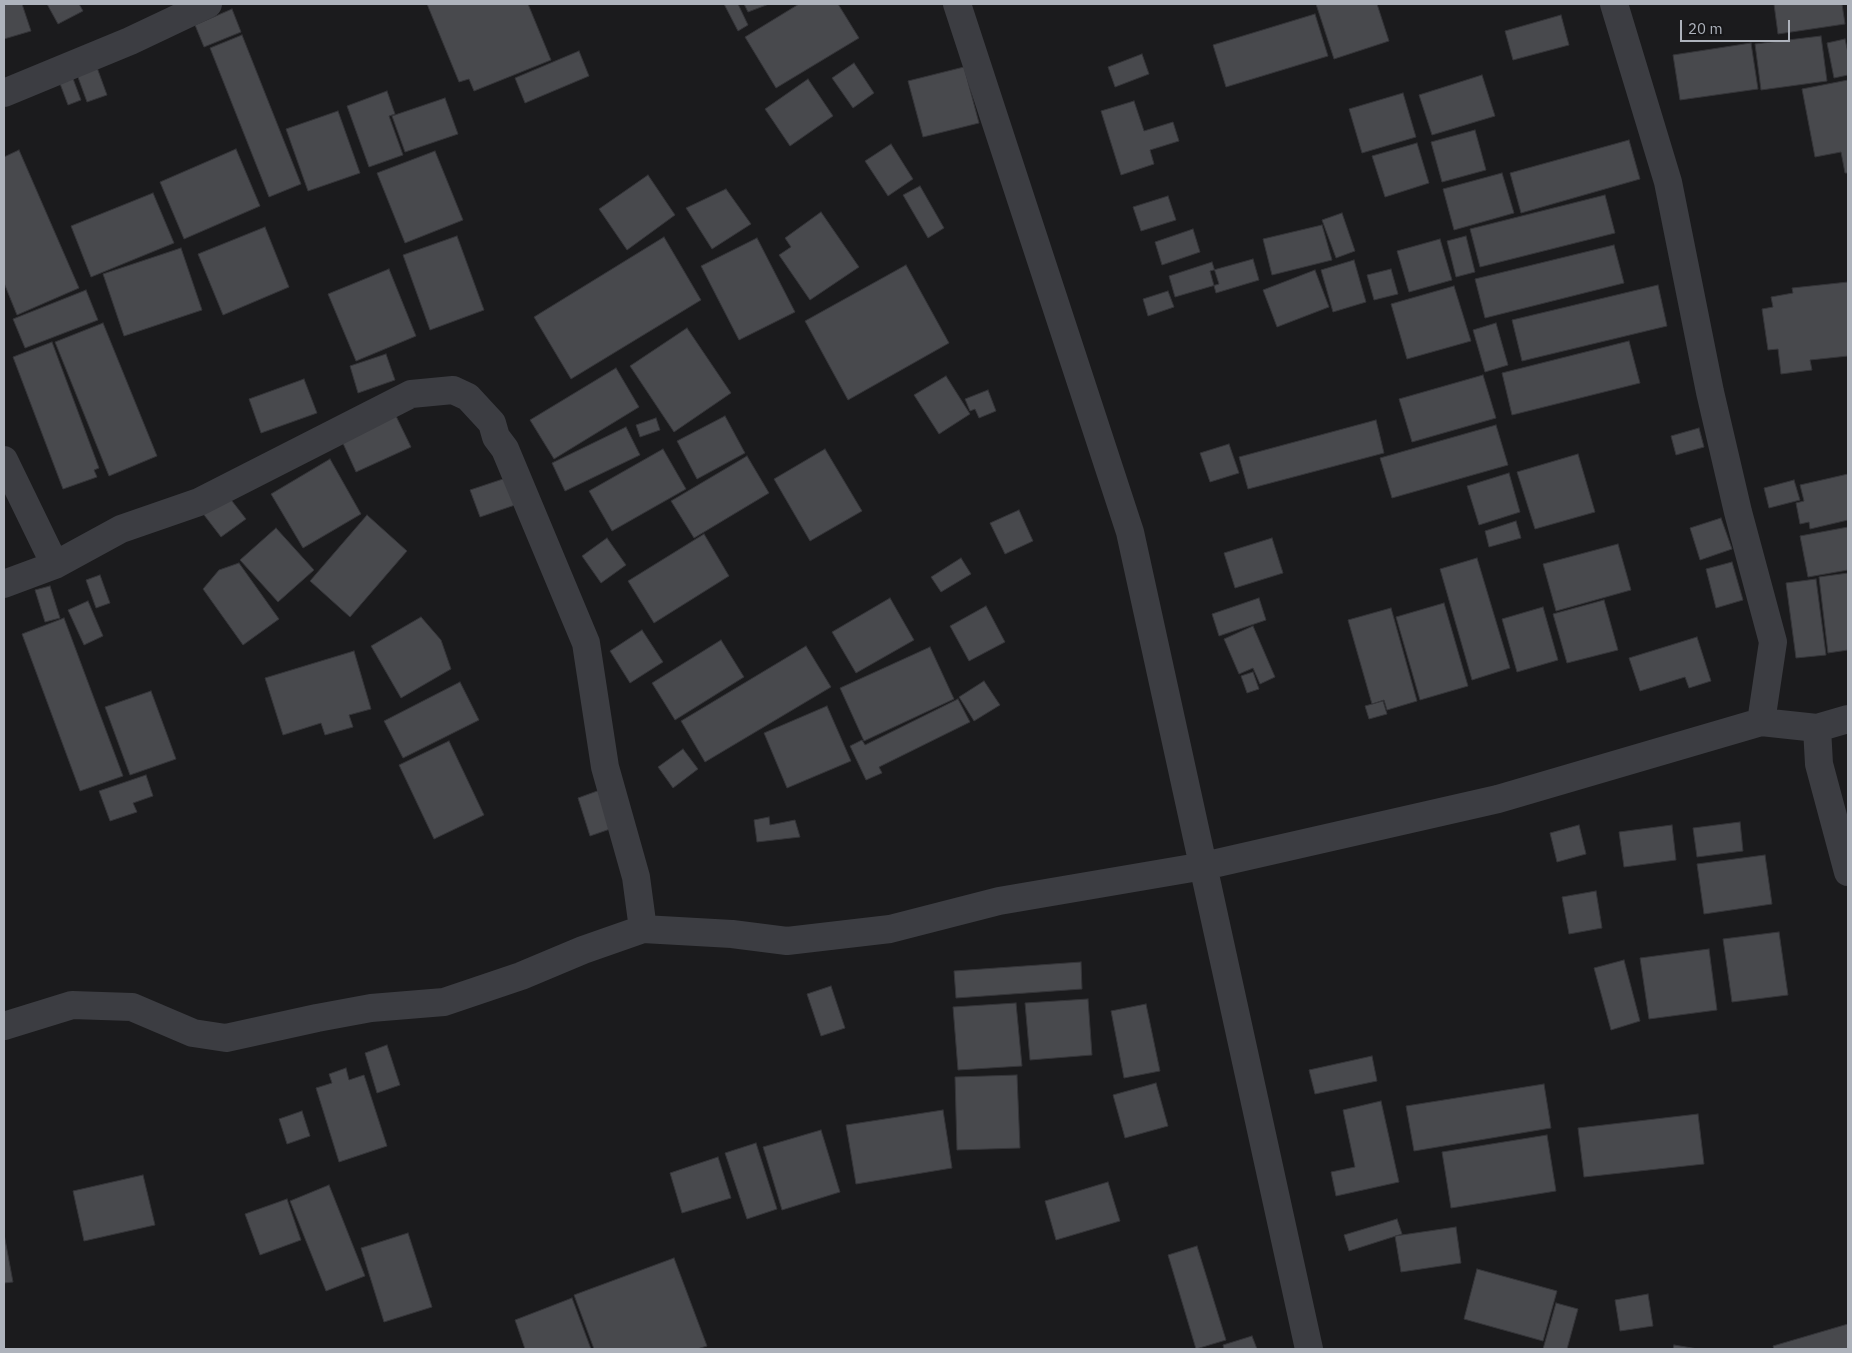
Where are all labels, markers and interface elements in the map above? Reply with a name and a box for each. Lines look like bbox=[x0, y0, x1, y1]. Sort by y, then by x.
scale bar bbox=[1682, 10, 1792, 42]
text: 20 m bbox=[1688, 19, 1723, 38]

